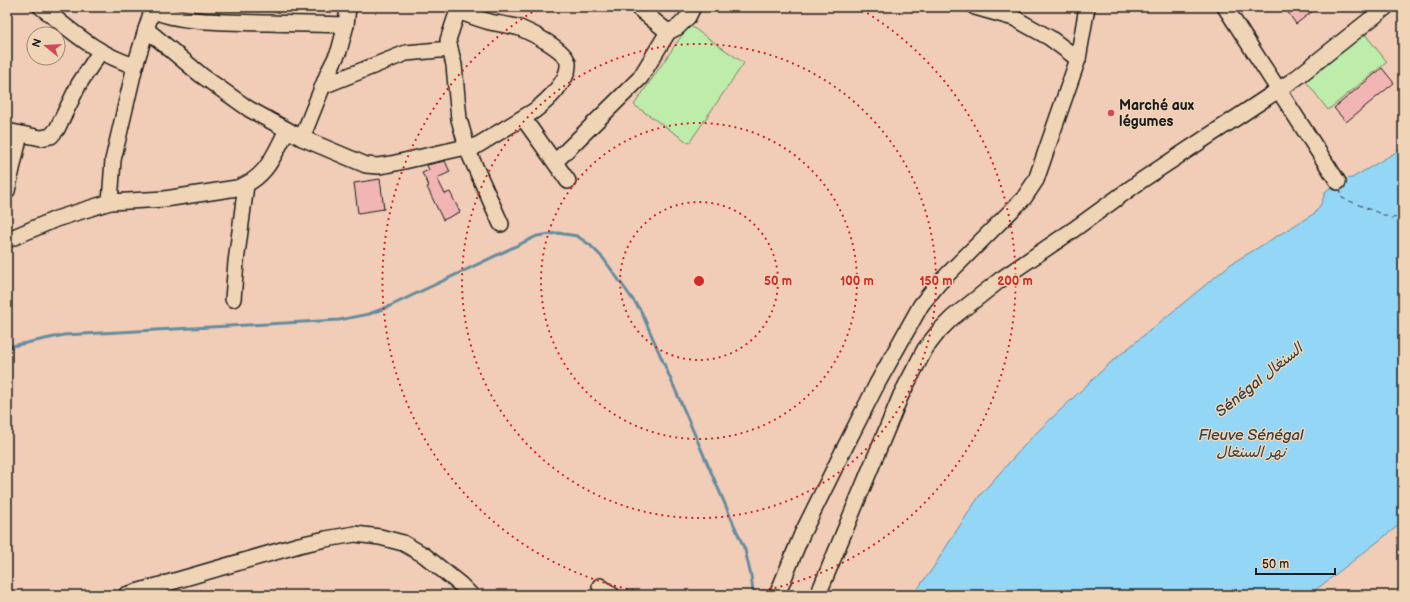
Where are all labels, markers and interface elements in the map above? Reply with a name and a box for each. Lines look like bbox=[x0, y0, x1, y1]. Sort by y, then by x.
north arrow bbox=[26, 26, 66, 66]
text: N bbox=[30, 37, 44, 49]
place label: Marché aux légumes bbox=[1119, 97, 1195, 130]
marker: Marché aux légumes bbox=[1106, 108, 1116, 118]
centre of rings bbox=[692, 274, 706, 288]
text: 50 m bbox=[764, 274, 792, 289]
text: 100 m bbox=[840, 274, 874, 289]
text: 150 m bbox=[920, 274, 952, 289]
text: 200 m bbox=[997, 274, 1033, 289]
water label: Sénégal السنغال bbox=[1212, 338, 1309, 421]
water label: Fleuve Sénégal نهر السنغال bbox=[1198, 426, 1304, 462]
scale bar bbox=[1256, 550, 1335, 576]
text: 50 m bbox=[1262, 557, 1289, 572]

